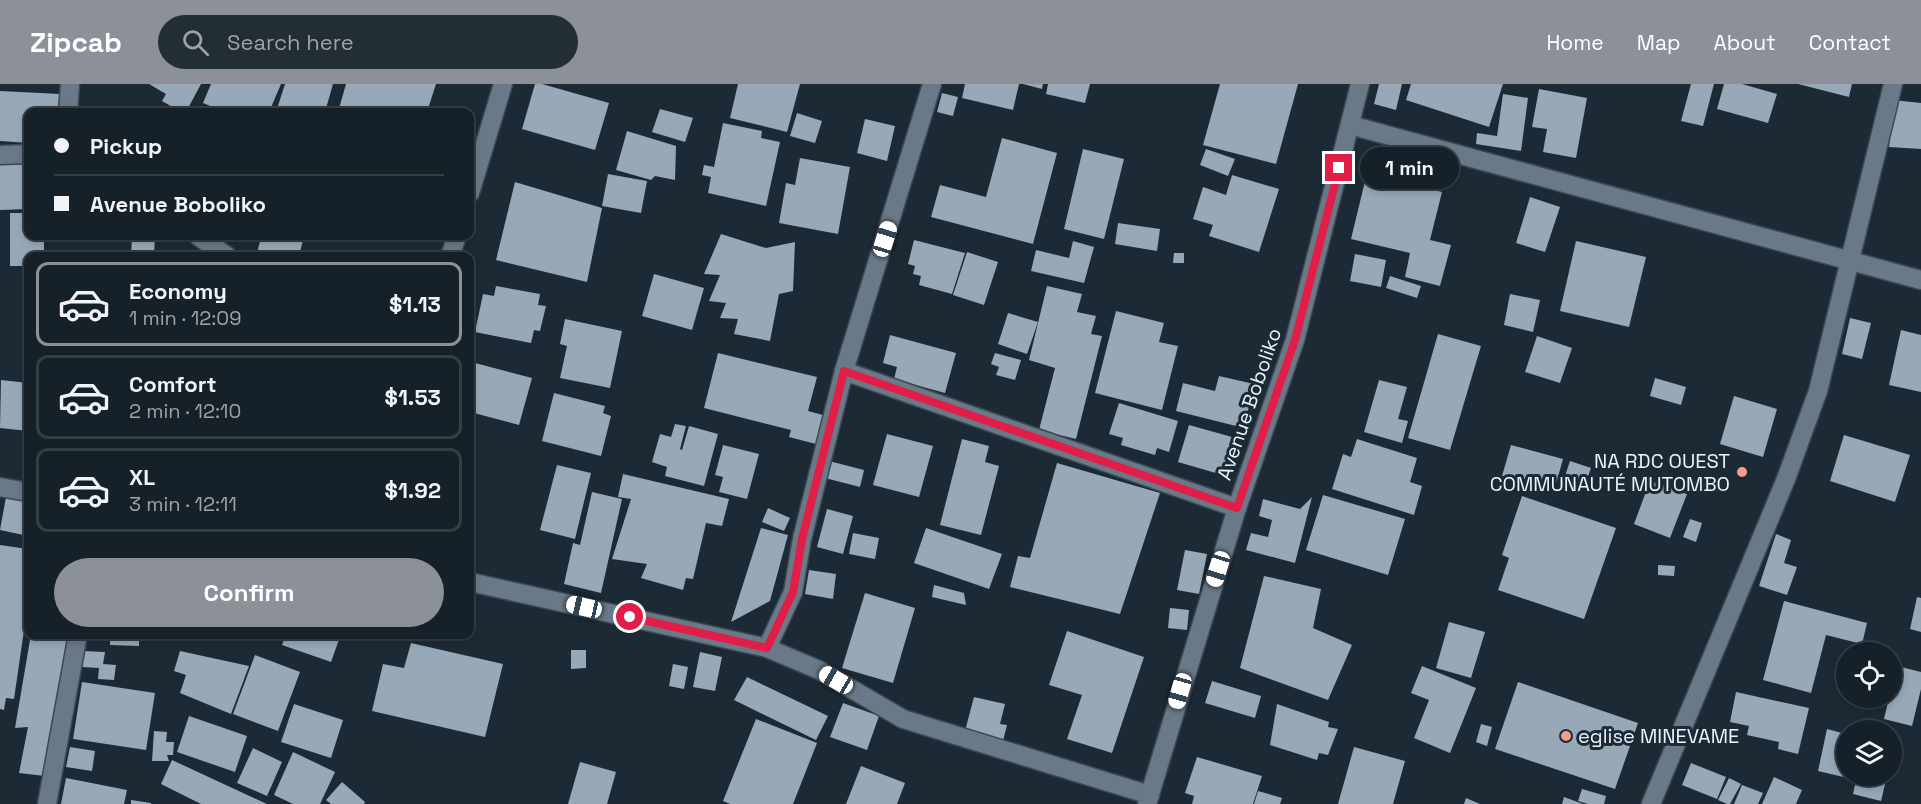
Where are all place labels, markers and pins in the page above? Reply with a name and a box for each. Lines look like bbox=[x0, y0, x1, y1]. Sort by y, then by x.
place label: NA RDC OUEST COMMUNAUTÉ MUTOMBO bbox=[1490, 448, 1730, 497]
marker: NA RDC OUEST COMMUNAUTÉ MUTOMBO bbox=[1735, 465, 1749, 479]
place label: eglise MINEVAME bbox=[1578, 723, 1739, 749]
marker: eglise MINEVAME bbox=[1559, 729, 1573, 743]

